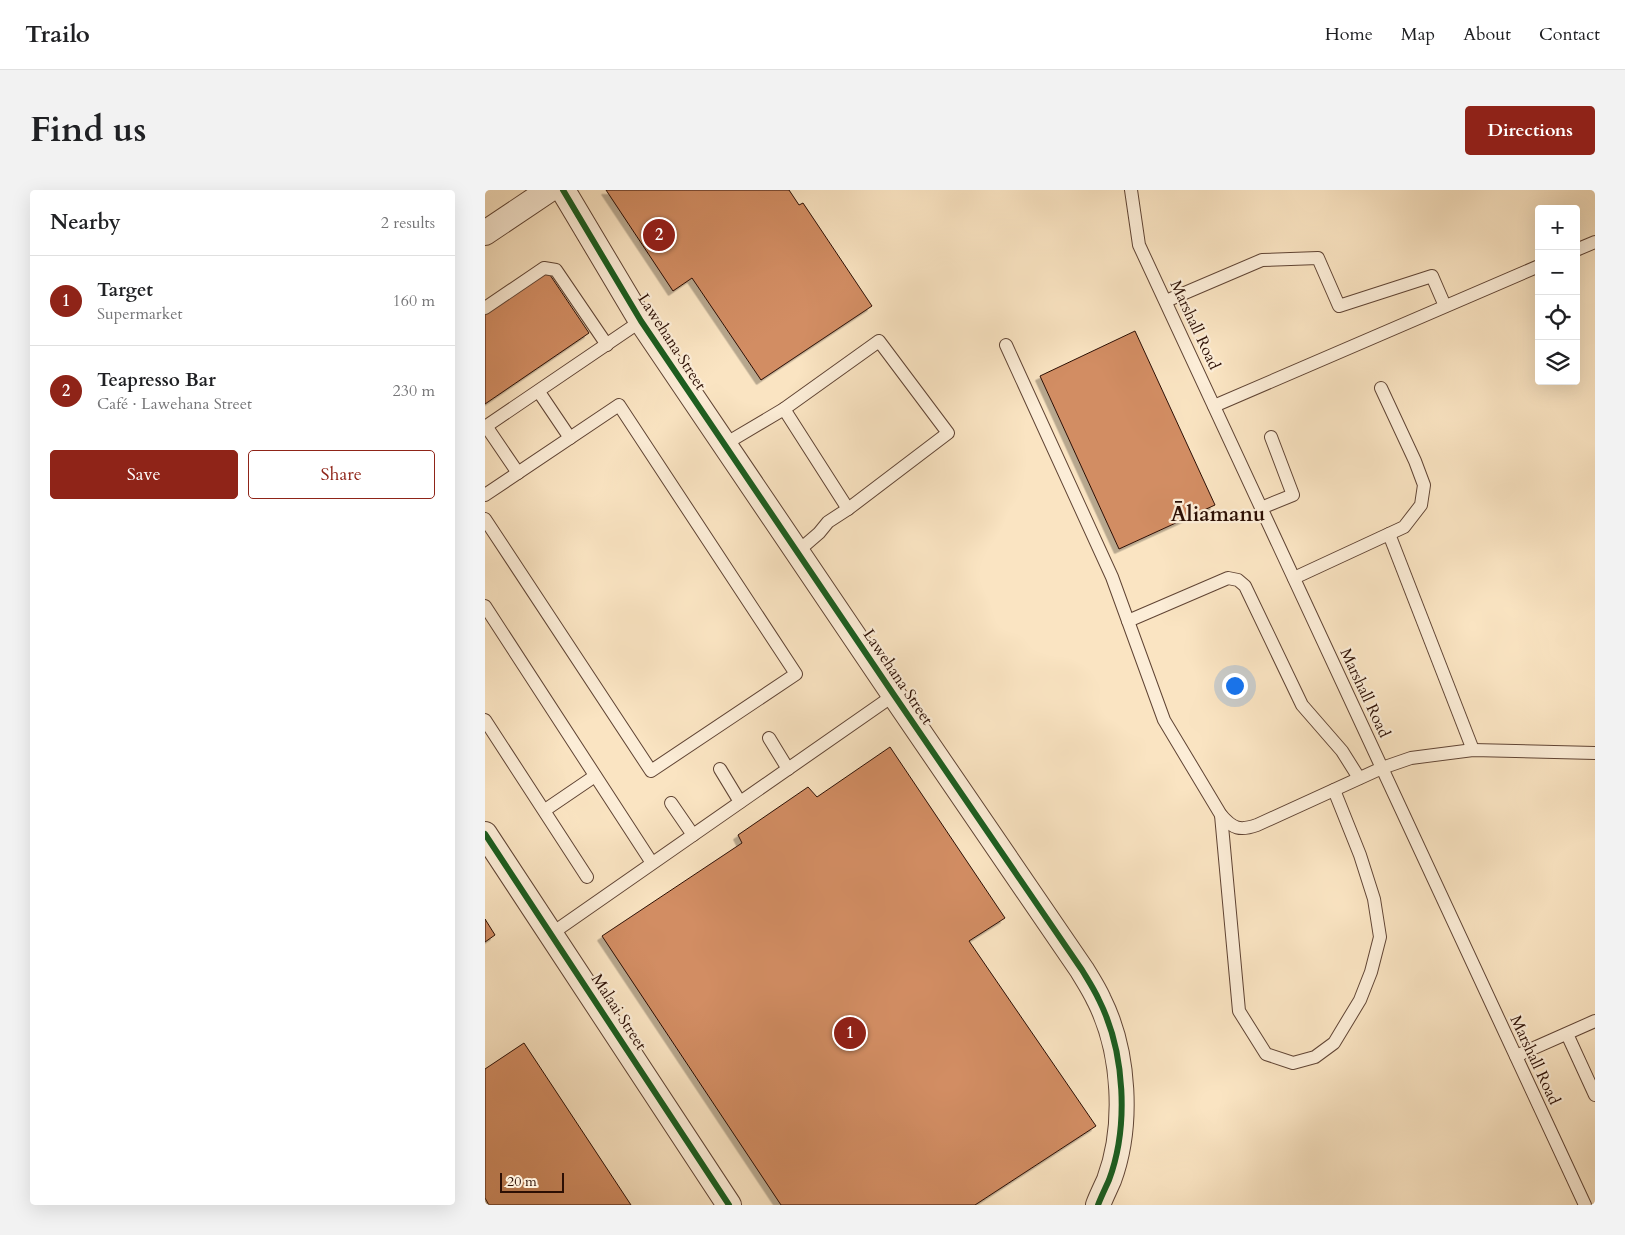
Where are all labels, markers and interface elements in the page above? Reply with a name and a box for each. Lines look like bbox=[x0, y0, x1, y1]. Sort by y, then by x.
text: Trailo bbox=[25, 18, 90, 51]
text: Home bbox=[1325, 22, 1373, 47]
text: Map bbox=[1401, 22, 1435, 47]
text: About bbox=[1463, 22, 1511, 47]
text: Contact bbox=[1539, 22, 1600, 47]
text: Find us bbox=[30, 106, 146, 154]
button: Directions bbox=[1465, 106, 1595, 155]
map controls bbox=[1535, 205, 1580, 385]
button: + bbox=[1535, 205, 1580, 250]
text: Nearby bbox=[50, 208, 121, 237]
text: 2 results bbox=[381, 212, 435, 234]
pin: 2 bbox=[643, 216, 675, 254]
button: − bbox=[1535, 250, 1580, 295]
text: Target bbox=[97, 277, 153, 303]
street label: Marshall Road bbox=[1165, 277, 1226, 374]
street label: Lawehana Street bbox=[632, 289, 712, 395]
text: 1 bbox=[62, 290, 70, 312]
text: 160 m bbox=[393, 290, 435, 312]
button: locate bbox=[1535, 295, 1580, 340]
text: Supermarket bbox=[97, 303, 183, 325]
button: layers bbox=[1535, 340, 1580, 385]
text: Teapresso Bar bbox=[97, 367, 216, 393]
text: 2 bbox=[62, 380, 70, 402]
text: 230 m bbox=[393, 380, 435, 402]
text: Café · Lawehana Street bbox=[97, 393, 252, 415]
button: Save bbox=[50, 450, 238, 499]
button: Share bbox=[248, 450, 435, 499]
district label: Āliamanu bbox=[1171, 500, 1265, 529]
street label: Lawehana Street bbox=[858, 625, 938, 729]
street label: Marshall Road bbox=[1335, 645, 1396, 742]
your location bbox=[1222, 673, 1248, 699]
street label: Malaai Street bbox=[586, 969, 652, 1055]
street label: Marshall Road bbox=[1505, 1012, 1566, 1109]
pin: 1 bbox=[834, 1014, 866, 1052]
scale bar bbox=[500, 1170, 564, 1193]
text: 20 m bbox=[507, 1172, 537, 1191]

